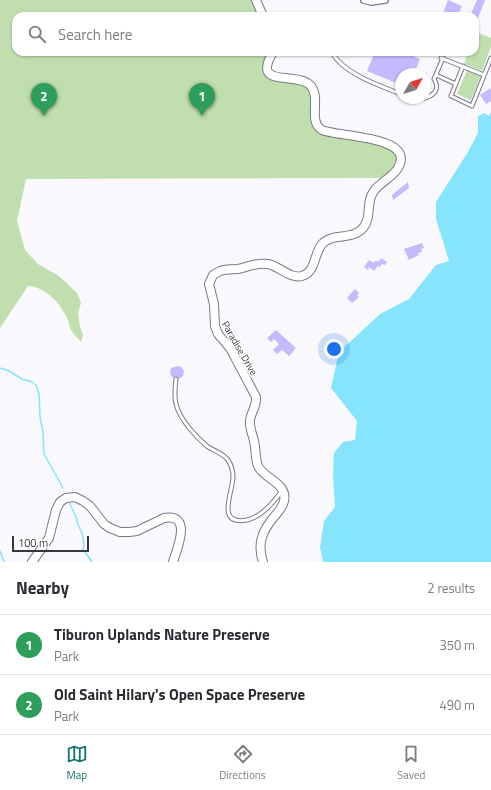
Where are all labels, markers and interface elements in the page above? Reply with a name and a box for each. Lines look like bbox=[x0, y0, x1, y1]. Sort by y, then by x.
search box bbox=[12, 12, 479, 56]
icon: search bbox=[26, 23, 48, 45]
text: Search here bbox=[58, 23, 132, 46]
north arrow bbox=[395, 68, 431, 104]
pin: 2 bbox=[31, 83, 57, 116]
pin: 1 bbox=[189, 83, 215, 116]
street label: Paradise Drive bbox=[218, 318, 261, 378]
your location bbox=[324, 339, 344, 359]
scale bar bbox=[12, 534, 89, 553]
text: 100 m bbox=[18, 535, 48, 551]
text: Nearby bbox=[16, 575, 69, 601]
text: 2 results bbox=[427, 578, 475, 598]
text: Tiburon Uplands Nature Preserve bbox=[54, 623, 270, 646]
text: 1 bbox=[25, 635, 33, 655]
text: 350 m bbox=[439, 635, 475, 655]
text: Park bbox=[54, 646, 79, 666]
text: Old Saint Hilary's Open Space Preserve bbox=[54, 683, 305, 706]
text: 2 bbox=[25, 695, 33, 715]
text: 490 m bbox=[439, 695, 475, 715]
text: Park bbox=[54, 706, 79, 726]
tab: Map bbox=[66, 743, 88, 783]
tab: Directions bbox=[219, 743, 266, 783]
tab: Saved bbox=[397, 743, 425, 783]

